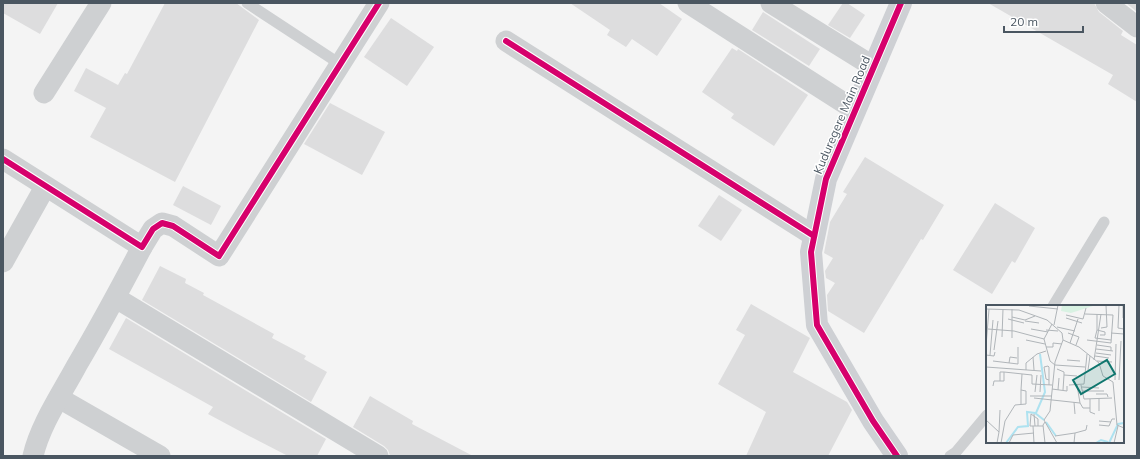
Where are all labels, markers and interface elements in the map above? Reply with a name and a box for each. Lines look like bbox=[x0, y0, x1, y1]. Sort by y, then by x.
scale bar bbox=[1004, 8, 1083, 34]
text: 20 m bbox=[1010, 14, 1038, 29]
street label: Kuduregere Main Road bbox=[810, 53, 873, 176]
inset map bbox=[986, 305, 1124, 443]

